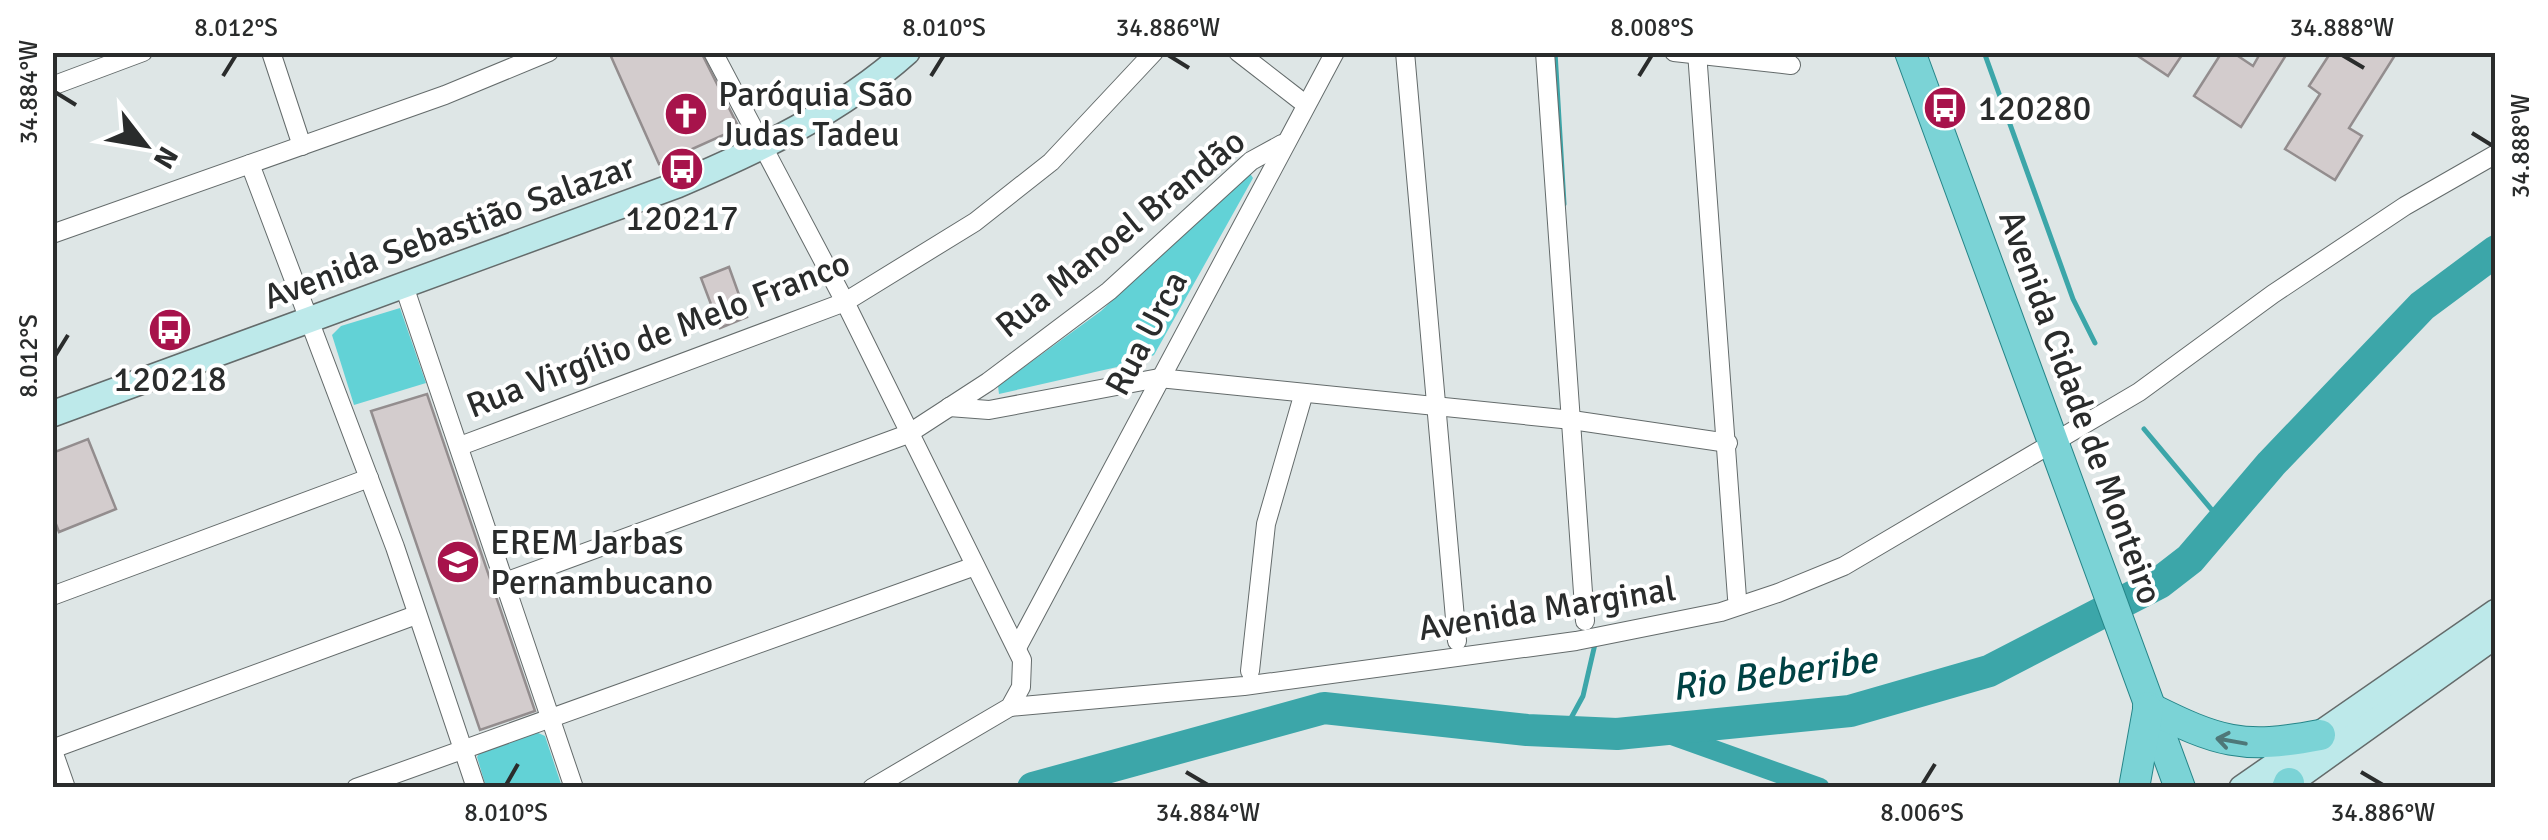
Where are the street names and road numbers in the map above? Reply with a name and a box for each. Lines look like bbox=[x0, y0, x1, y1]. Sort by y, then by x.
street label: Rua Manoel Brandão bbox=[987, 120, 1254, 347]
street label: Avenida Sebastião Salazar bbox=[258, 144, 641, 319]
street label: Avenida Cidade de Monteiro bbox=[1989, 205, 2172, 610]
street label: Rua Virgílio de Melo Franco bbox=[460, 241, 856, 427]
street label: Rua Urca bbox=[1096, 264, 1197, 403]
street label: Avenida Marginal bbox=[1415, 567, 1679, 650]

